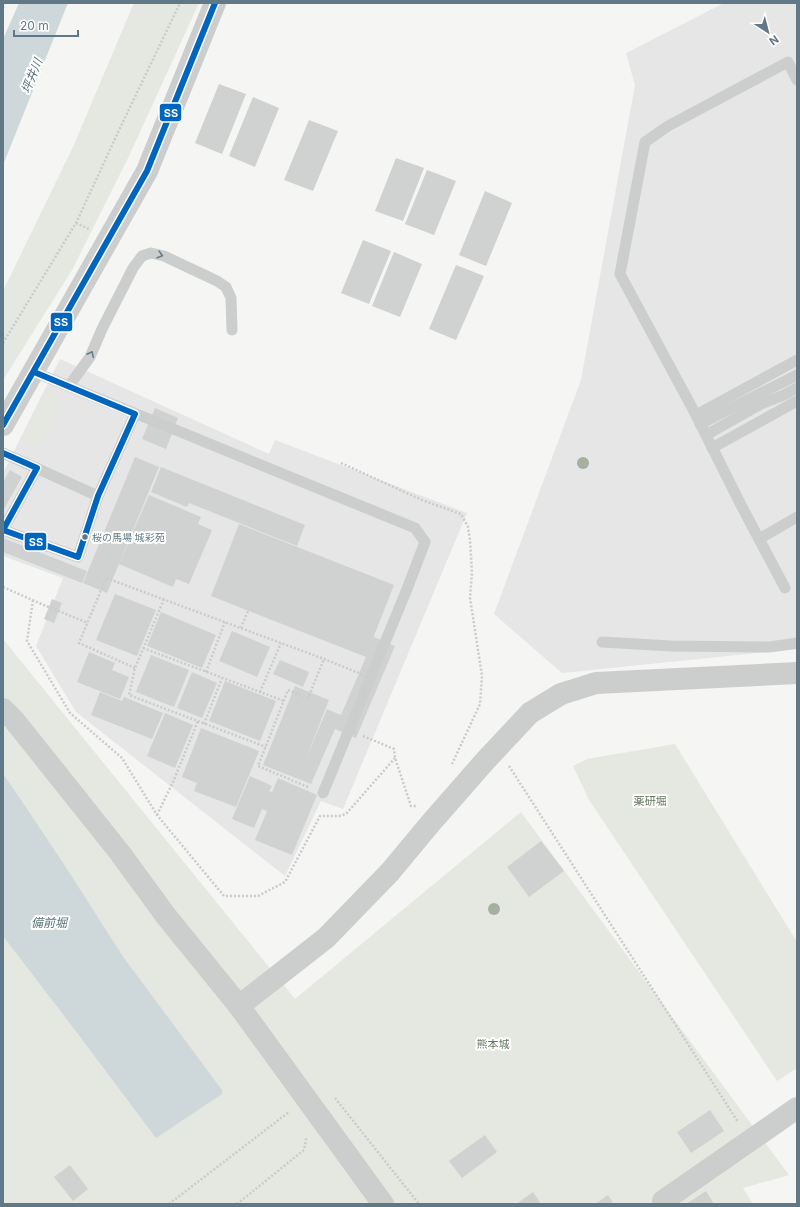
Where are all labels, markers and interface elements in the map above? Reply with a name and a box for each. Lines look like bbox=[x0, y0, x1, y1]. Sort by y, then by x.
scale bar bbox=[14, 12, 78, 38]
north arrow bbox=[748, 12, 788, 52]
text: 20 m bbox=[20, 18, 49, 33]
text: N bbox=[766, 32, 781, 48]
water label: 坪井川 bbox=[18, 54, 46, 95]
line badge: SS bbox=[159, 103, 182, 122]
text: SS bbox=[164, 106, 178, 120]
one-way arrow bbox=[157, 250, 164, 259]
line badge: SS bbox=[50, 312, 73, 332]
text: SS bbox=[54, 315, 68, 329]
one-way arrow bbox=[86, 351, 94, 358]
place label: 桜の馬場 城彩苑 bbox=[92, 531, 165, 543]
line badge: SS bbox=[24, 532, 47, 551]
marker: 桜の馬場 城彩苑 bbox=[80, 532, 90, 542]
text: SS bbox=[29, 535, 43, 549]
park label: 薬研堀 bbox=[634, 794, 667, 808]
water label: 備前堀 bbox=[31, 915, 69, 930]
park label: 熊本城 bbox=[477, 1037, 510, 1051]

